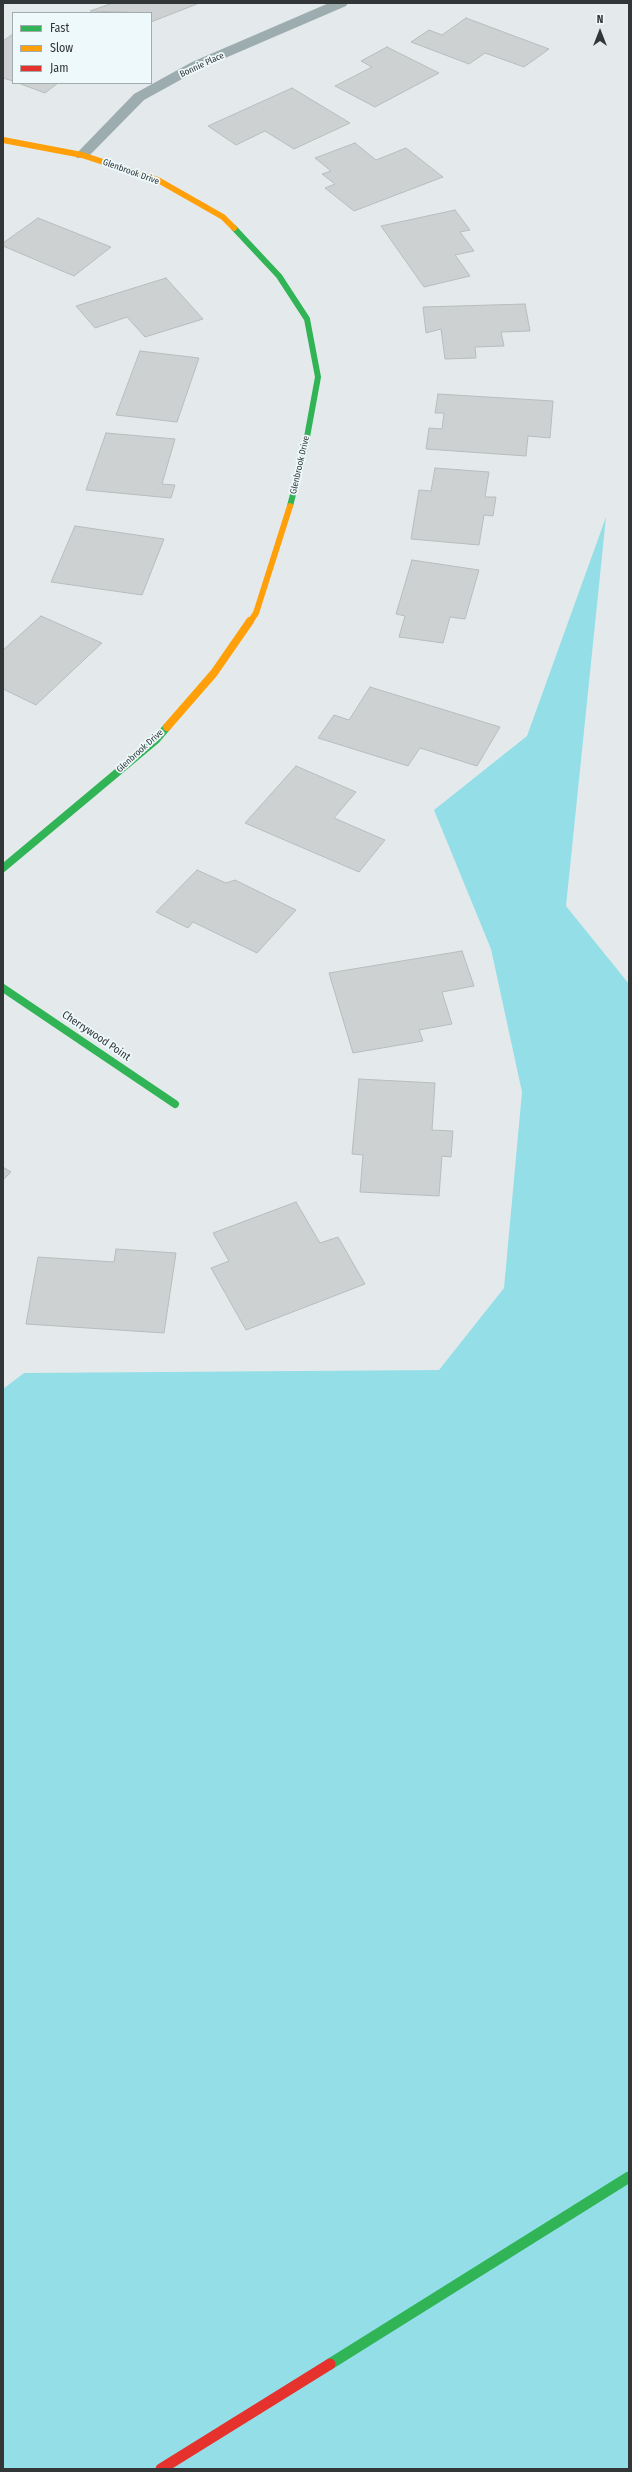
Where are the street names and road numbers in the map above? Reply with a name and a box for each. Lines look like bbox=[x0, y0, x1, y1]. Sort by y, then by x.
street label: Bonnie Place bbox=[178, 50, 226, 80]
street label: Glenbrook Drive bbox=[101, 157, 161, 187]
street label: Glenbrook Drive bbox=[288, 435, 312, 495]
street label: Glenbrook Drive bbox=[114, 727, 166, 775]
street label: Cherrywood Point bbox=[59, 1008, 133, 1064]

